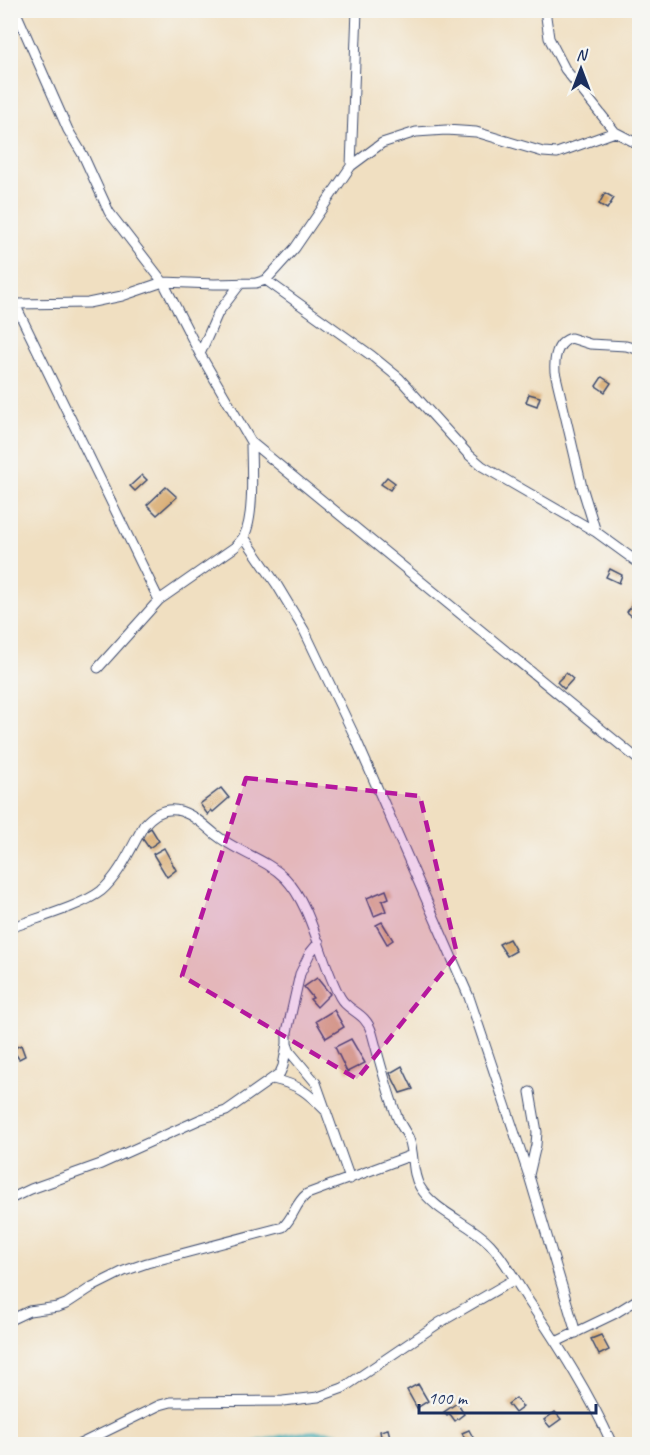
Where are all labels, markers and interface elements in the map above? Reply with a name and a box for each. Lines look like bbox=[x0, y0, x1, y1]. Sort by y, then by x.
north arrow bbox=[551, 39, 611, 99]
text: N bbox=[576, 45, 589, 65]
scale bar bbox=[419, 1377, 596, 1415]
text: 100 m bbox=[428, 1387, 469, 1409]

